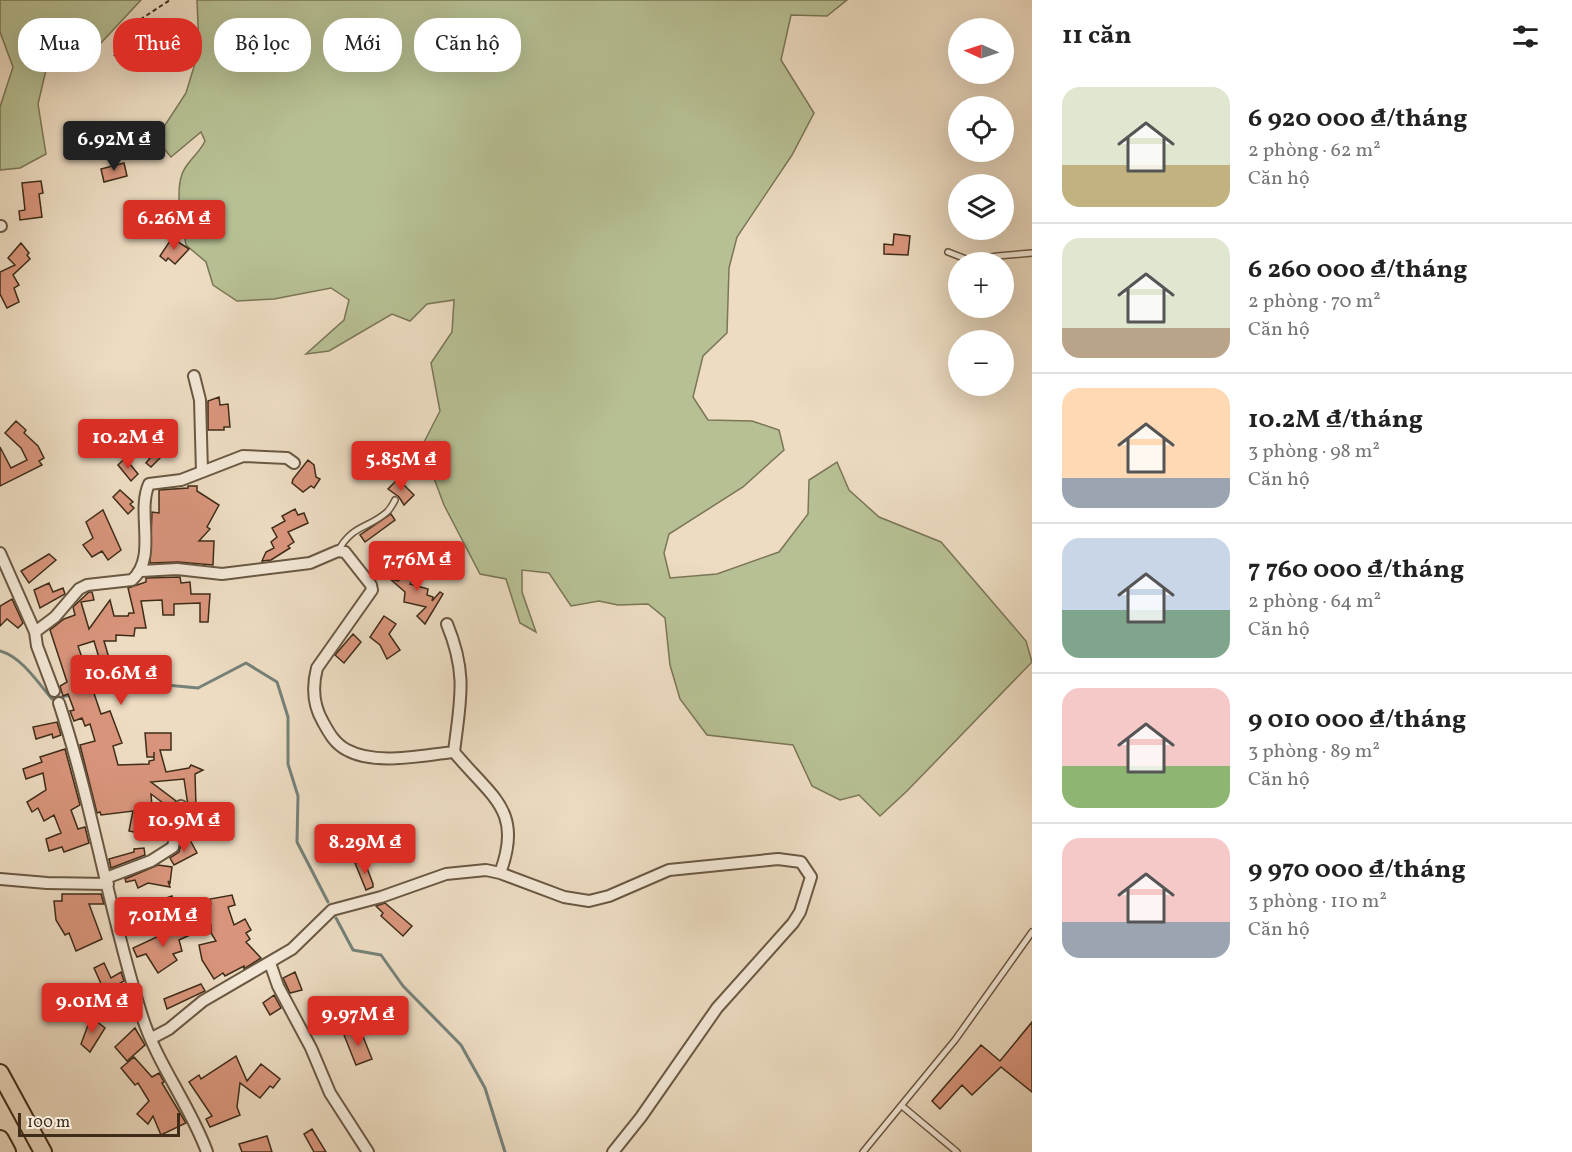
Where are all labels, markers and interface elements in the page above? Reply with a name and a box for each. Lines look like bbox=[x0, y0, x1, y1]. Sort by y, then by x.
chip: Mua bbox=[18, 18, 101, 72]
chip: Thuê bbox=[113, 18, 202, 72]
chip: Bộ lọc bbox=[214, 18, 311, 72]
chip: Mới bbox=[323, 18, 402, 72]
chip: Căn hộ bbox=[414, 18, 521, 72]
north arrow bbox=[948, 18, 1014, 84]
map controls bbox=[948, 18, 1014, 396]
text: 11 căn bbox=[1062, 18, 1132, 54]
icon: filters bbox=[1509, 20, 1542, 53]
button: locate bbox=[948, 96, 1014, 162]
text: 6 920 000 ₫/tháng bbox=[1248, 101, 1468, 137]
icon: home bbox=[1110, 111, 1182, 183]
pin: 6.92M ₫ bbox=[59, 121, 169, 172]
text: 6.92M ₫ bbox=[77, 126, 151, 154]
text: 2 phòng · 62 m² bbox=[1248, 137, 1381, 165]
text: Căn hộ bbox=[1248, 165, 1310, 193]
button: layers bbox=[948, 174, 1014, 240]
pin: 6.26M ₫ bbox=[119, 200, 229, 251]
text: 6.26M ₫ bbox=[137, 205, 211, 233]
button: + bbox=[948, 252, 1014, 318]
text: 6 260 000 ₫/tháng bbox=[1248, 252, 1468, 288]
icon: home bbox=[1110, 262, 1182, 334]
text: 2 phòng · 70 m² bbox=[1248, 288, 1381, 316]
text: Căn hộ bbox=[1248, 316, 1310, 344]
button: − bbox=[948, 330, 1014, 396]
text: 10.2M ₫/tháng bbox=[1248, 402, 1423, 438]
icon: home bbox=[1110, 412, 1182, 484]
pin: 10.2M ₫ bbox=[73, 419, 183, 470]
text: 10.2M ₫ bbox=[92, 424, 164, 452]
text: 3 phòng · 98 m² bbox=[1248, 438, 1380, 466]
pin: 5.85M ₫ bbox=[346, 441, 456, 492]
text: 5.85M ₫ bbox=[366, 446, 436, 474]
text: Căn hộ bbox=[1248, 466, 1310, 494]
pin: 7.76M ₫ bbox=[362, 541, 472, 592]
text: 7.76M ₫ bbox=[383, 546, 451, 574]
text: 7 760 000 ₫/tháng bbox=[1248, 552, 1464, 588]
icon: home bbox=[1110, 562, 1182, 634]
text: 2 phòng · 64 m² bbox=[1248, 588, 1381, 616]
text: Căn hộ bbox=[1248, 616, 1310, 644]
pin: 10.6M ₫ bbox=[66, 655, 176, 706]
text: 10.6M ₫ bbox=[85, 660, 157, 688]
text: 9 010 000 ₫/tháng bbox=[1248, 702, 1466, 738]
icon: home bbox=[1110, 712, 1182, 784]
text: 3 phòng · 89 m² bbox=[1248, 738, 1380, 766]
text: Căn hộ bbox=[1248, 766, 1310, 794]
pin: 10.9M ₫ bbox=[129, 802, 239, 853]
text: 10.9M ₫ bbox=[148, 807, 220, 835]
pin: 8.29M ₫ bbox=[310, 824, 420, 875]
text: 8.29M ₫ bbox=[328, 829, 402, 857]
text: 9 970 000 ₫/tháng bbox=[1248, 852, 1466, 888]
icon: home bbox=[1110, 862, 1182, 934]
text: 3 phòng · 110 m² bbox=[1248, 888, 1387, 916]
pin: 7.01M ₫ bbox=[108, 897, 218, 948]
text: 7.01M ₫ bbox=[128, 902, 198, 930]
text: Căn hộ bbox=[1248, 916, 1310, 944]
pin: 9.01M ₫ bbox=[37, 983, 147, 1034]
text: 9.01M ₫ bbox=[56, 988, 128, 1016]
pin: 9.97M ₫ bbox=[303, 996, 413, 1047]
text: 9.97M ₫ bbox=[322, 1001, 394, 1029]
scale bar bbox=[18, 1110, 180, 1138]
text: 100 m bbox=[27, 1112, 70, 1134]

